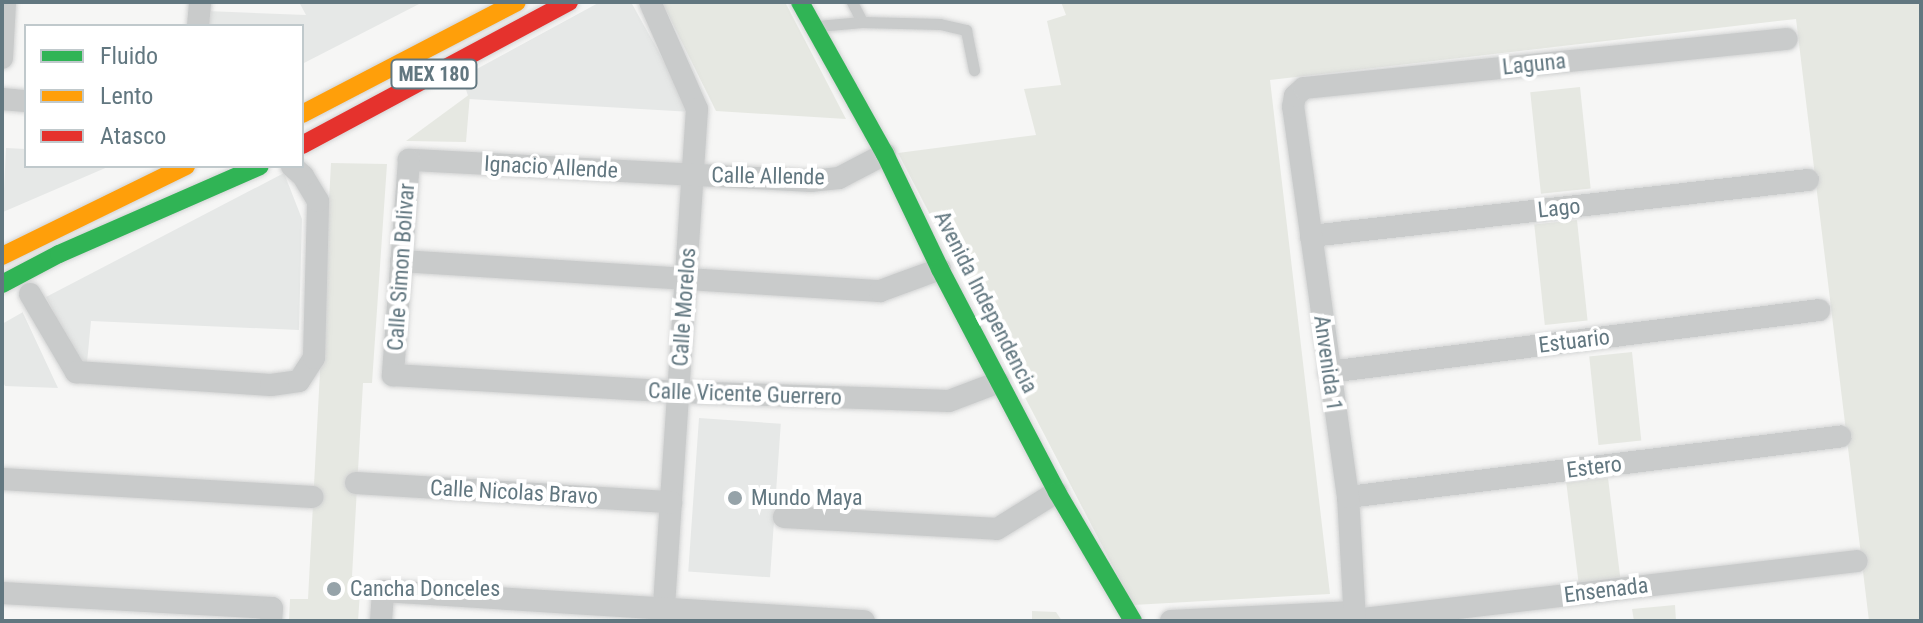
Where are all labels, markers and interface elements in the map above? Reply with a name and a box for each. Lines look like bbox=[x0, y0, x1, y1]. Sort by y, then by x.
legend bbox=[24, 24, 304, 168]
text: Fluido bbox=[100, 42, 158, 70]
street label: Laguna bbox=[1501, 48, 1567, 80]
road number: MEX 180 bbox=[390, 58, 478, 90]
text: Lento bbox=[100, 82, 153, 110]
text: Atasco bbox=[100, 122, 166, 150]
street label: Ignacio Allende bbox=[483, 150, 619, 184]
street label: Calle Allende bbox=[711, 162, 825, 190]
street label: Calle Simon Bolivar bbox=[382, 182, 420, 352]
street label: Lago bbox=[1536, 193, 1582, 223]
street label: Avenida Independencia bbox=[929, 207, 1043, 397]
street label: Calle Morelos bbox=[667, 247, 701, 367]
street label: Anvenida 1 bbox=[1308, 314, 1348, 412]
street label: Estuario bbox=[1537, 324, 1611, 358]
street label: Calle Vicente Guerrero bbox=[648, 377, 842, 411]
street label: Estero bbox=[1565, 451, 1623, 483]
street label: Calle Nicolas Bravo bbox=[429, 474, 599, 510]
place label: Mundo Maya bbox=[751, 485, 862, 511]
marker: Mundo Maya bbox=[726, 489, 744, 507]
street label: Ensenada bbox=[1562, 572, 1650, 608]
place label: Cancha Donceles bbox=[350, 576, 500, 602]
marker: Cancha Donceles bbox=[325, 580, 343, 598]

